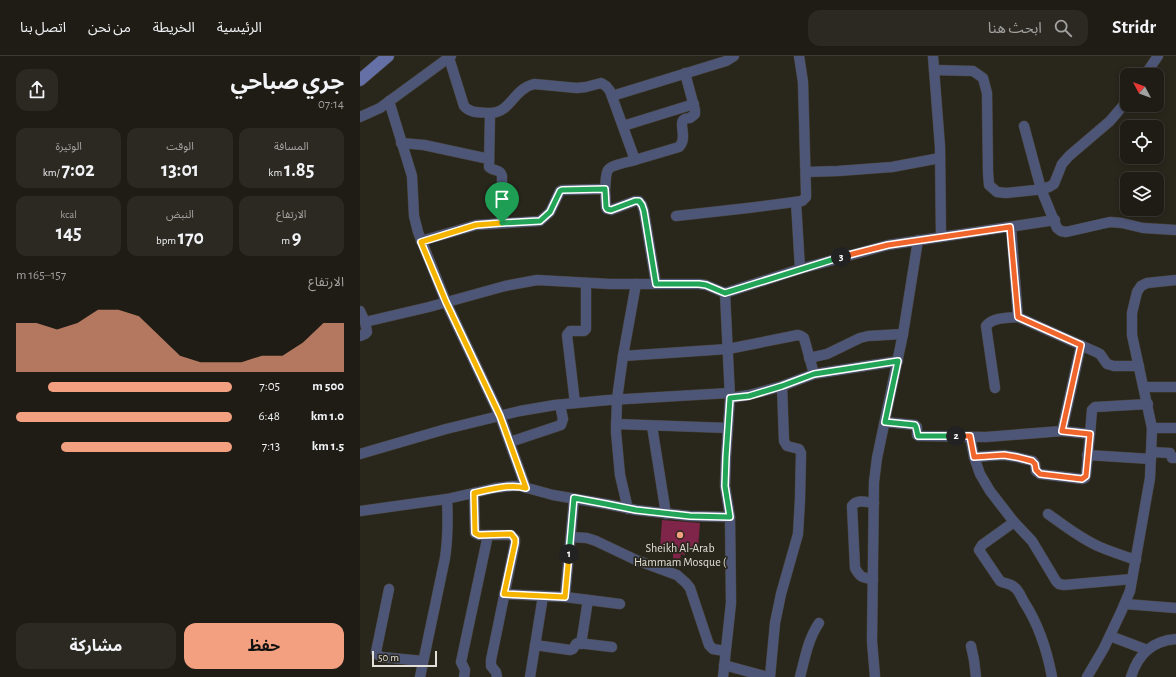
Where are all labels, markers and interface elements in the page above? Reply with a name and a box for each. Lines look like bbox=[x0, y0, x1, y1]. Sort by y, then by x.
search box bbox=[808, 10, 1088, 46]
icon: search bbox=[1052, 17, 1074, 39]
text: Stridr bbox=[1112, 18, 1156, 37]
text: اتصل بنا bbox=[20, 21, 66, 35]
text: من نحن bbox=[88, 21, 131, 35]
text: الخريطة bbox=[153, 21, 195, 35]
text: الرئيسية bbox=[217, 21, 262, 35]
text: ابحث هنا bbox=[988, 21, 1042, 36]
north arrow bbox=[1120, 68, 1164, 112]
map controls bbox=[1120, 68, 1164, 216]
button: share bbox=[16, 69, 58, 111]
text: جري صباحي bbox=[231, 71, 344, 93]
text: 07:14 bbox=[318, 98, 344, 111]
button: locate bbox=[1120, 120, 1164, 164]
text: الوتيرة bbox=[55, 141, 82, 152]
text: الوقت bbox=[166, 141, 194, 152]
text: المسافة bbox=[274, 141, 309, 152]
text: 7:02 bbox=[62, 160, 95, 180]
text: 13:01 bbox=[161, 160, 199, 180]
text: 1.85 bbox=[284, 160, 314, 180]
text: /km bbox=[43, 167, 62, 178]
text: km bbox=[268, 167, 284, 178]
button: layers bbox=[1120, 172, 1164, 216]
pin bbox=[485, 182, 519, 223]
icon: arrive bbox=[491, 188, 513, 210]
text: kcal bbox=[60, 209, 77, 220]
text: النبض bbox=[166, 209, 194, 220]
text: الارتفاع bbox=[276, 209, 306, 220]
text: 145 bbox=[56, 223, 82, 243]
text: 170 bbox=[178, 228, 204, 248]
text: 9 bbox=[292, 228, 301, 248]
text: bpm bbox=[156, 235, 178, 246]
text: m bbox=[281, 235, 292, 246]
pin: 3 bbox=[831, 247, 851, 267]
text: 3 bbox=[839, 251, 843, 262]
text: 157–165 m bbox=[16, 269, 66, 282]
text: الارتفاع bbox=[308, 276, 344, 289]
text: 7:05 bbox=[259, 380, 280, 393]
text: 500 m bbox=[312, 380, 344, 393]
text: 6:48 bbox=[258, 410, 280, 423]
text: 1.0 km bbox=[311, 410, 344, 423]
pin: 2 bbox=[946, 426, 966, 446]
text: 2 bbox=[953, 430, 959, 441]
text: 7:13 bbox=[262, 440, 280, 453]
text: 1.5 km bbox=[312, 440, 344, 453]
marker: Sheikh Al-Arab Hammam Mosque ( bbox=[675, 530, 685, 540]
place label: Sheikh Al-Arab Hammam Mosque ( bbox=[634, 542, 727, 568]
pin: 1 bbox=[559, 544, 579, 564]
text: 1 bbox=[567, 548, 571, 559]
button: مشاركة bbox=[16, 623, 176, 669]
button: حفظ bbox=[184, 623, 344, 669]
scale bar bbox=[372, 649, 437, 668]
text: 50 m bbox=[378, 652, 399, 663]

